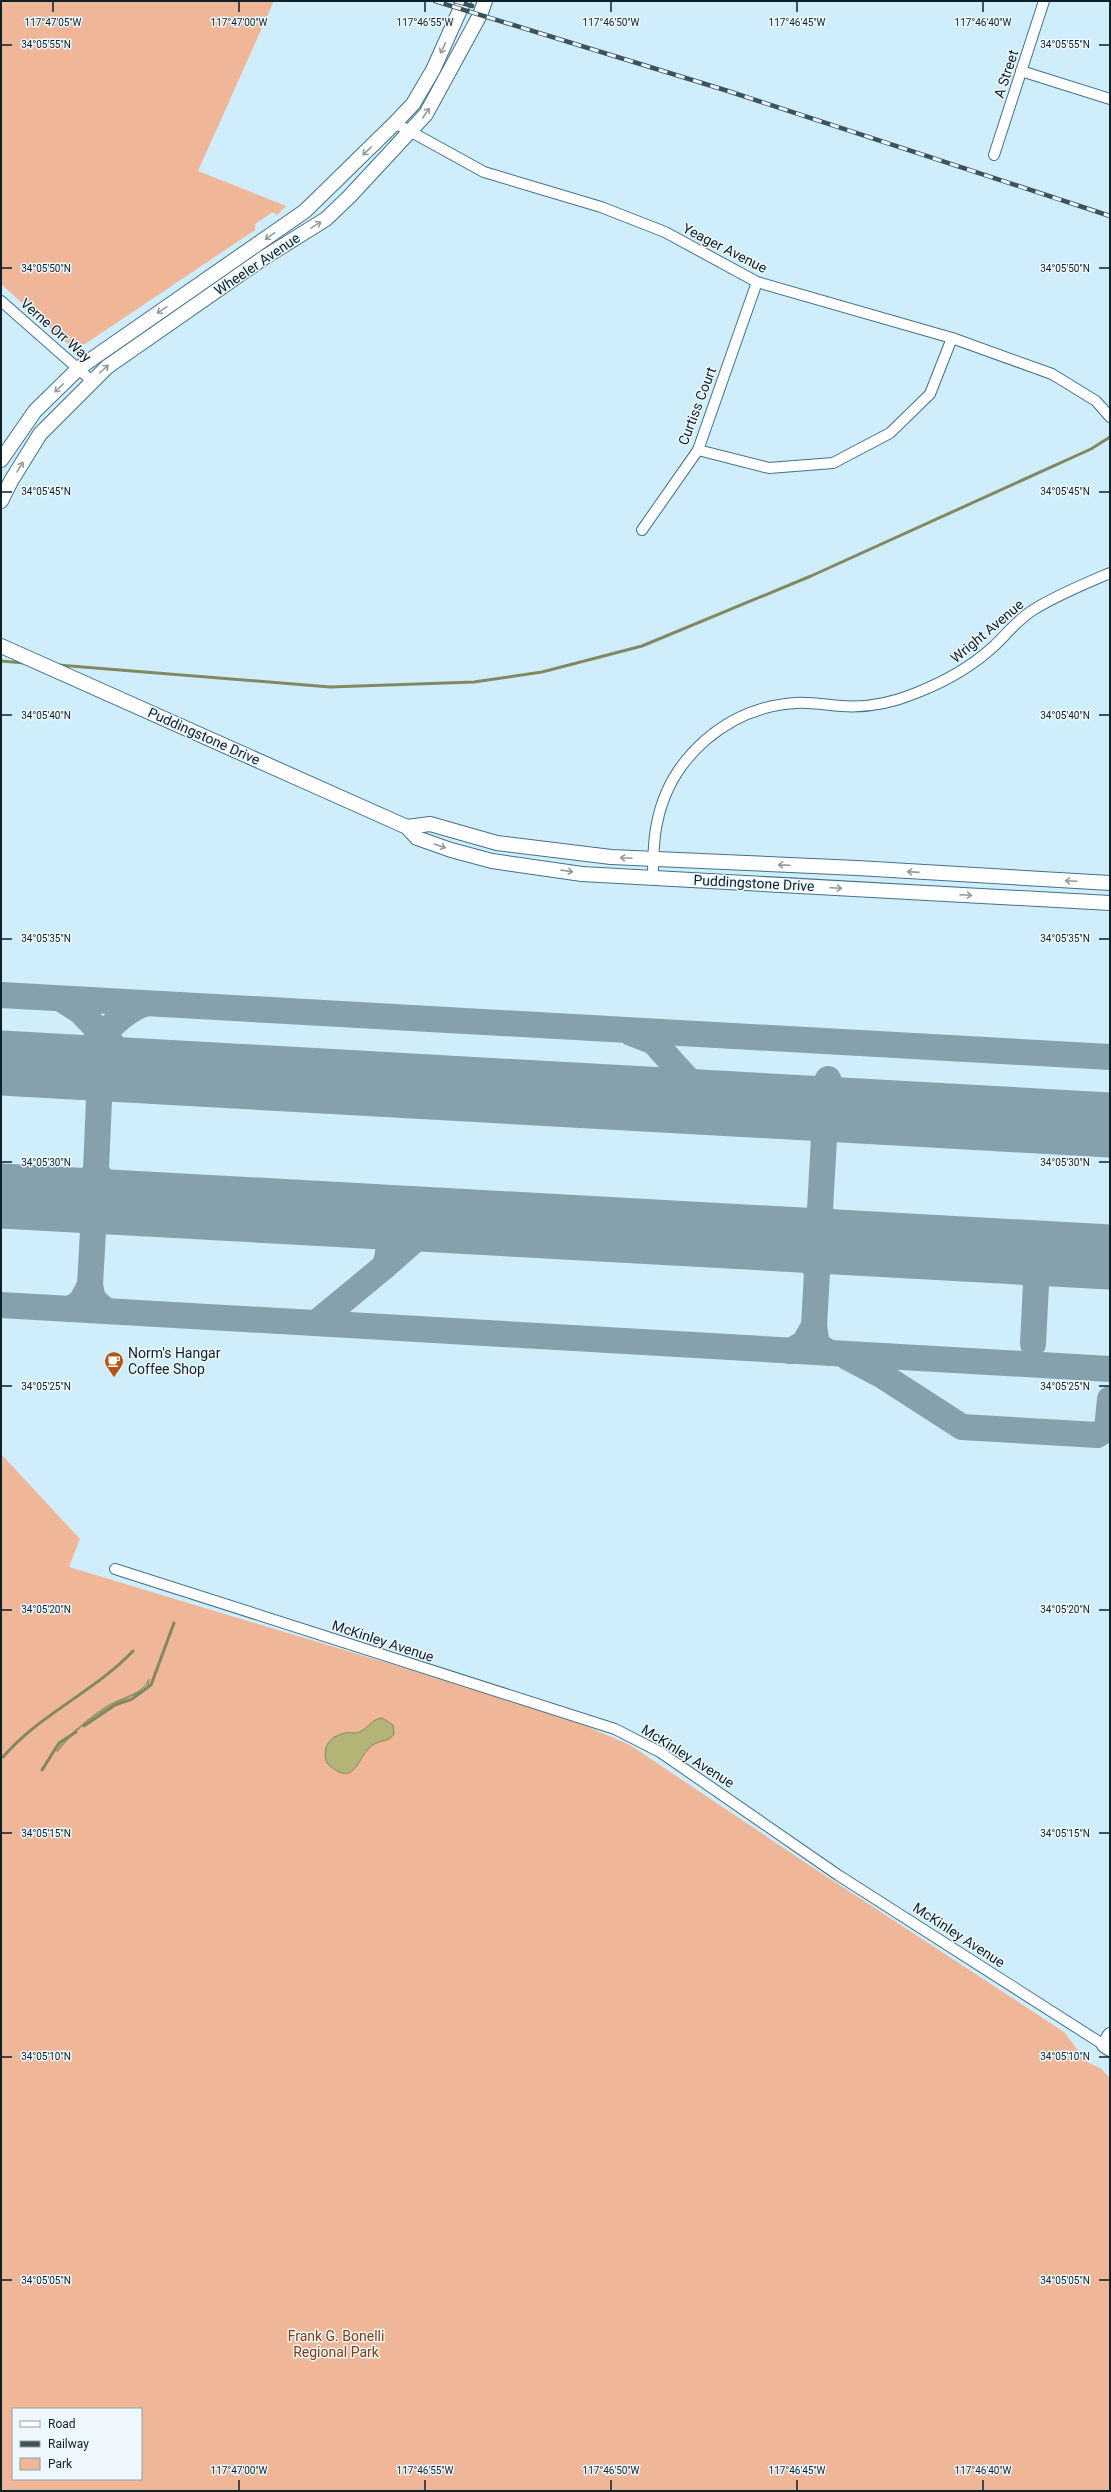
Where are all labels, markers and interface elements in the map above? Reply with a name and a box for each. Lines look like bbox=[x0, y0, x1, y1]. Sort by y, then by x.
text: 117°47'05"W bbox=[25, 17, 82, 28]
text: 117°47'00"W bbox=[211, 17, 268, 28]
text: 117°46'55"W bbox=[397, 17, 454, 28]
text: 117°46'50"W bbox=[583, 17, 640, 28]
text: 117°46'45"W bbox=[769, 17, 826, 28]
text: 117°46'40"W bbox=[955, 17, 1012, 28]
text: 34°05'55"N bbox=[21, 39, 71, 50]
text: 34°05'55"N bbox=[1040, 39, 1090, 50]
one-way arrow bbox=[439, 42, 446, 54]
street label: A Street bbox=[991, 48, 1021, 100]
one-way arrow bbox=[422, 108, 430, 119]
one-way arrow bbox=[362, 146, 372, 155]
street label: Yeager Avenue bbox=[680, 220, 770, 276]
one-way arrow bbox=[310, 221, 322, 229]
street label: Wheeler Avenue bbox=[211, 229, 303, 299]
one-way arrow bbox=[264, 232, 275, 240]
text: 34°05'50"N bbox=[21, 263, 71, 274]
text: 34°05'50"N bbox=[1040, 263, 1090, 274]
street label: Verne Orr Way bbox=[17, 295, 95, 365]
one-way arrow bbox=[157, 306, 168, 314]
street label: Curtiss Court bbox=[675, 364, 719, 447]
one-way arrow bbox=[99, 365, 110, 374]
one-way arrow bbox=[54, 383, 64, 393]
one-way arrow bbox=[16, 461, 24, 473]
text: 34°05'45"N bbox=[21, 486, 71, 497]
text: 34°05'45"N bbox=[1040, 486, 1090, 497]
street label: Wright Avenue bbox=[947, 596, 1027, 666]
street label: Puddingstone Drive bbox=[145, 704, 263, 768]
text: 34°05'40"N bbox=[21, 710, 71, 721]
text: 34°05'40"N bbox=[1040, 710, 1090, 721]
one-way arrow bbox=[433, 842, 445, 850]
one-way arrow bbox=[620, 854, 633, 861]
one-way arrow bbox=[778, 861, 791, 869]
one-way arrow bbox=[560, 867, 573, 875]
one-way arrow bbox=[907, 868, 920, 875]
street label: Puddingstone Drive bbox=[693, 872, 815, 894]
one-way arrow bbox=[1065, 877, 1078, 885]
one-way arrow bbox=[829, 884, 842, 892]
one-way arrow bbox=[959, 891, 972, 899]
text: 34°05'35"N bbox=[21, 933, 71, 944]
text: 34°05'35"N bbox=[1040, 933, 1090, 944]
text: 34°05'30"N bbox=[21, 1157, 71, 1168]
text: 34°05'30"N bbox=[1040, 1157, 1090, 1168]
place label: Norm's Hangar Coffee Shop bbox=[128, 1345, 221, 1377]
cafe icon: Norm's Hangar Coffee Shop bbox=[103, 1350, 125, 1378]
text: 34°05'25"N bbox=[21, 1381, 71, 1392]
text: 34°05'25"N bbox=[1040, 1381, 1090, 1392]
text: 34°05'20"N bbox=[21, 1604, 71, 1615]
text: 34°05'20"N bbox=[1040, 1604, 1090, 1615]
street label: McKinley Avenue bbox=[330, 1617, 436, 1665]
street label: McKinley Avenue bbox=[639, 1721, 737, 1791]
text: 34°05'15"N bbox=[21, 1828, 71, 1839]
text: 34°05'15"N bbox=[1040, 1828, 1090, 1839]
street label: McKinley Avenue bbox=[910, 1899, 1008, 1971]
text: 34°05'10"N bbox=[21, 2051, 71, 2062]
text: 34°05'10"N bbox=[1040, 2051, 1090, 2062]
text: 34°05'05"N bbox=[21, 2275, 71, 2286]
text: 34°05'05"N bbox=[1040, 2275, 1090, 2286]
park label: Frank G. Bonelli Regional Park bbox=[288, 2328, 384, 2360]
legend bbox=[12, 2408, 142, 2480]
text: Road bbox=[48, 2417, 76, 2431]
text: Railway bbox=[48, 2437, 89, 2451]
text: Park bbox=[48, 2457, 73, 2471]
text: 117°47'00"W bbox=[211, 2465, 268, 2476]
text: 117°46'55"W bbox=[397, 2465, 454, 2476]
text: 117°46'50"W bbox=[583, 2465, 640, 2476]
text: 117°46'45"W bbox=[769, 2465, 826, 2476]
text: 117°46'40"W bbox=[955, 2465, 1012, 2476]

